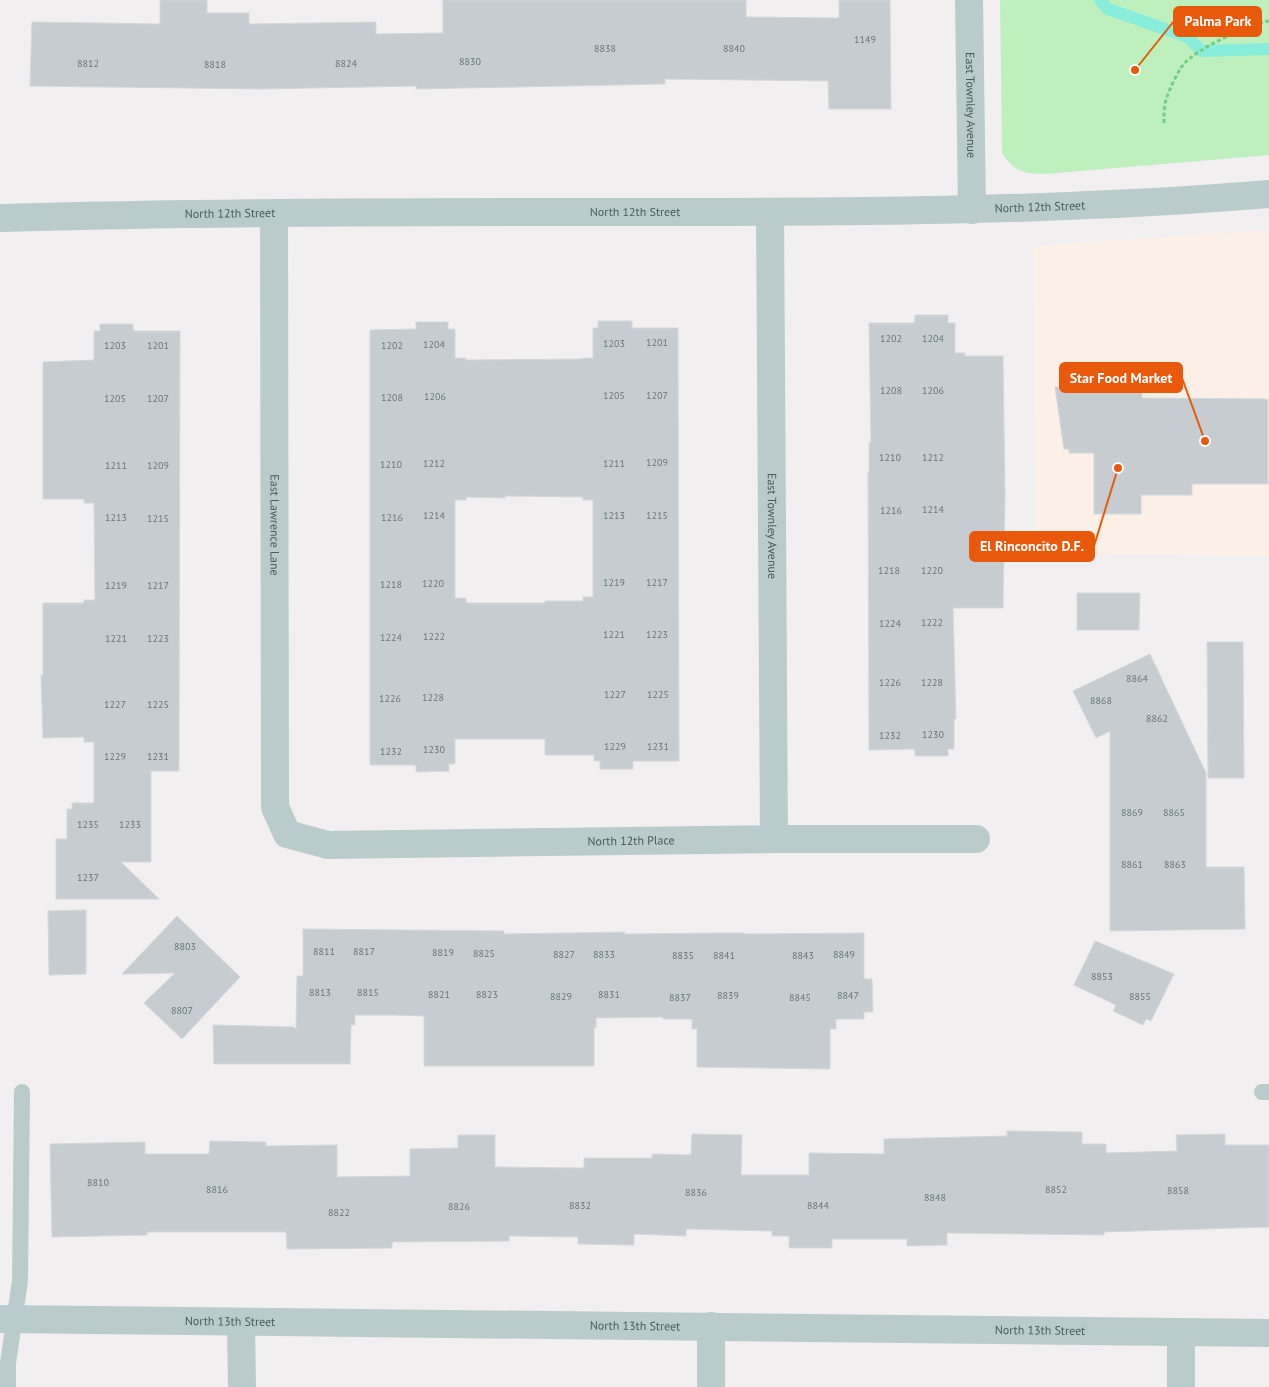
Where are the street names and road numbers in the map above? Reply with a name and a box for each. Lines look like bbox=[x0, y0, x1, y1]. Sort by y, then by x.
street label: East Townley Avenue bbox=[963, 52, 979, 158]
street label: North 12th Street bbox=[994, 197, 1085, 216]
street label: North 12th Street bbox=[590, 204, 680, 219]
street label: North 12th Street bbox=[185, 205, 275, 221]
street label: East Townley Avenue bbox=[765, 473, 780, 579]
street label: East Lawrence Lane bbox=[267, 474, 283, 576]
street label: North 12th Place bbox=[587, 832, 675, 849]
street label: North 13th Street bbox=[185, 1313, 275, 1329]
street label: North 13th Street bbox=[590, 1318, 680, 1334]
street label: North 13th Street bbox=[995, 1322, 1085, 1338]

